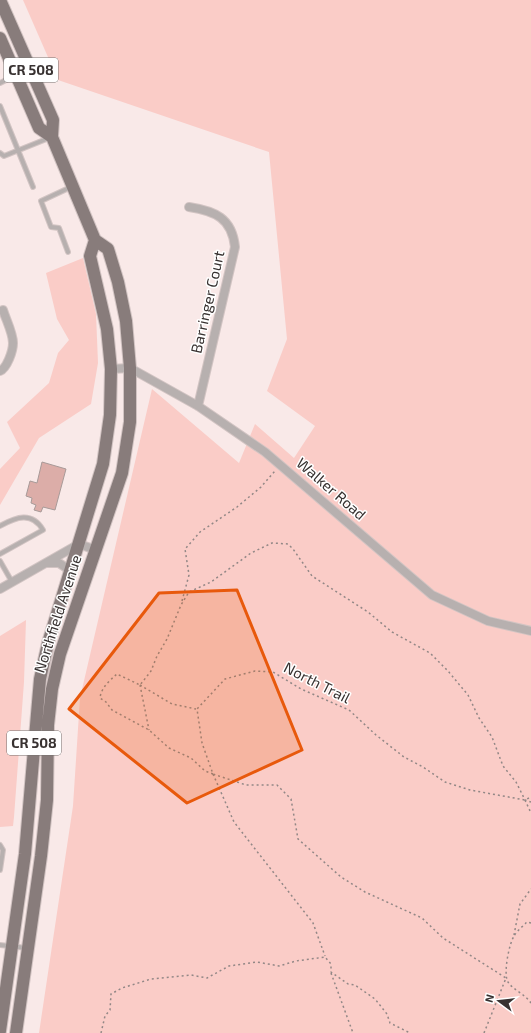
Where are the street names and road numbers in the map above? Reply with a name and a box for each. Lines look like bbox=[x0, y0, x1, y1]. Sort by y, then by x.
road number: CR 508 bbox=[4, 58, 58, 82]
street label: Barringer Court bbox=[186, 248, 228, 355]
street label: Walker Road bbox=[293, 453, 370, 523]
street label: Northfield Avenue bbox=[29, 552, 85, 675]
street label: North Trail bbox=[281, 658, 354, 707]
road number: CR 508 bbox=[7, 731, 61, 755]

